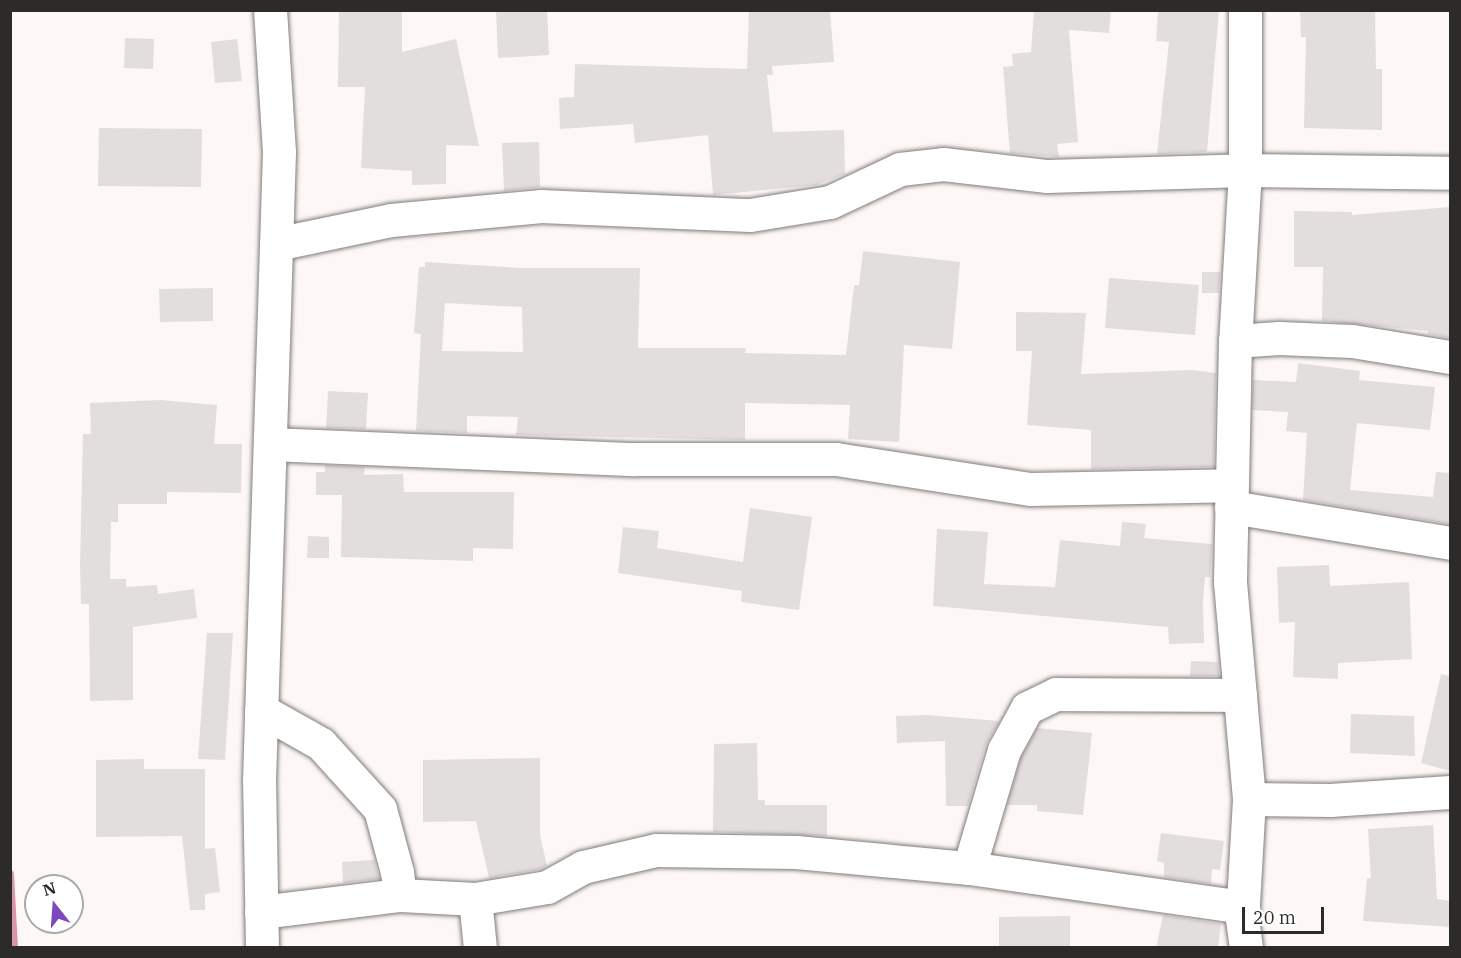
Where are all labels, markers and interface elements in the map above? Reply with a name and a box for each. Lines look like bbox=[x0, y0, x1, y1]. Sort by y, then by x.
north arrow bbox=[24, 874, 84, 934]
text: N bbox=[40, 877, 58, 900]
scale bar bbox=[1245, 895, 1328, 933]
text: 20 m bbox=[1253, 906, 1296, 929]

